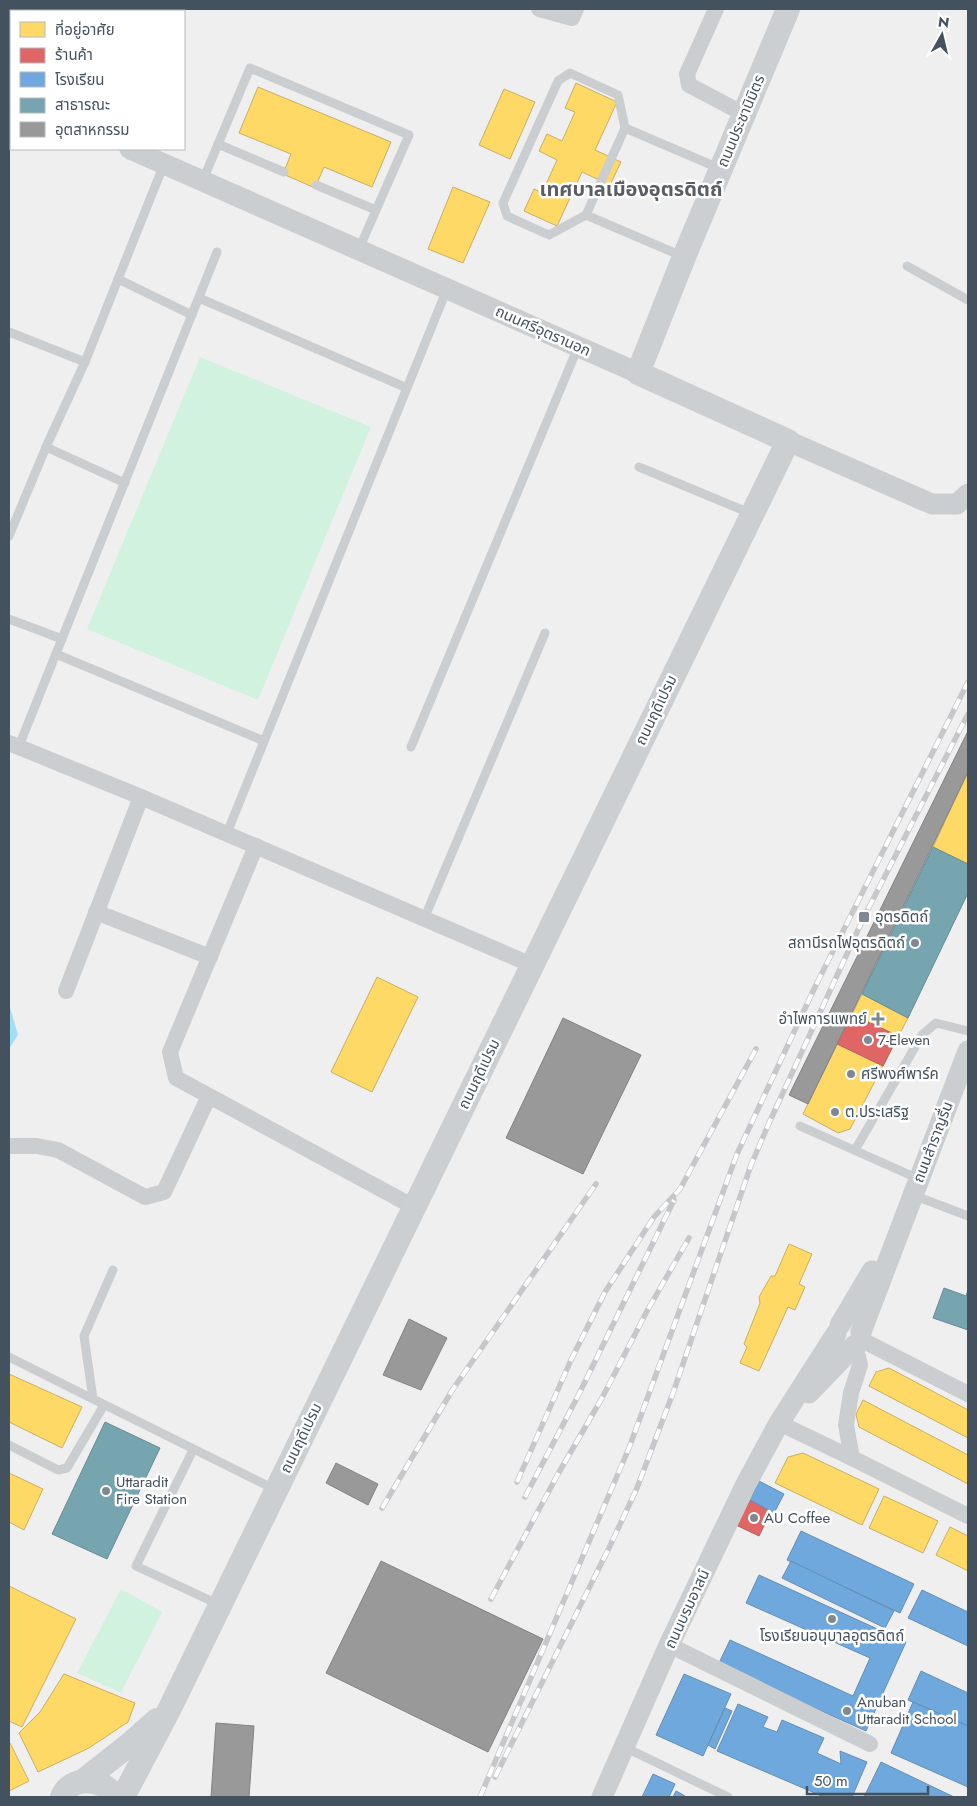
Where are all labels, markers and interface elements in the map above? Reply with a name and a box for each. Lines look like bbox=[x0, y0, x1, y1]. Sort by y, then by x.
legend bbox=[10, 10, 185, 150]
north arrow bbox=[917, 10, 967, 60]
text: N bbox=[937, 11, 951, 33]
text: ที่อยู่อาศัย bbox=[55, 19, 115, 41]
text: ร้านค้า bbox=[55, 44, 93, 66]
text: โรงเรียน bbox=[55, 69, 105, 91]
street label: ถนนประชานิมิตร bbox=[712, 71, 770, 171]
text: สาธารณะ bbox=[55, 94, 110, 116]
text: อุตสาหกรรม bbox=[55, 119, 129, 141]
district label: เทศบาลเมืองอุตรดิตถ์ bbox=[540, 175, 722, 204]
street label: ถนนศรีอุตรานอก bbox=[492, 300, 594, 362]
street label: ถนนฤดีเปรม bbox=[630, 671, 682, 749]
place label: อุตรดิตถ์ bbox=[875, 906, 928, 928]
marker: อุตรดิตถ์ bbox=[857, 910, 871, 924]
place label: สถานีรถไฟอุตรดิตถ์ bbox=[788, 932, 905, 954]
marker: สถานีรถไฟอุตรดิตถ์ bbox=[909, 937, 921, 949]
place label: อำไพการแพทย์ bbox=[778, 1008, 867, 1030]
marker: อำไพการแพทย์ bbox=[871, 1012, 885, 1026]
place label: 7-Eleven bbox=[878, 1029, 930, 1051]
marker: 7-Eleven bbox=[862, 1034, 874, 1046]
street label: ถนนฤดีเปรม bbox=[453, 1035, 505, 1113]
place label: ศรีพงศ์พาร์ค bbox=[861, 1063, 939, 1085]
marker: ศรีพงศ์พาร์ค bbox=[845, 1068, 857, 1080]
street label: ถนนสำราญรื่น bbox=[907, 1098, 959, 1186]
place label: ต.ประเสริฐ bbox=[845, 1101, 909, 1123]
marker: ต.ประเสริฐ bbox=[829, 1106, 841, 1118]
street label: ถนนฤดีเปรม bbox=[275, 1399, 327, 1477]
place label: Uttaradit Fire Station bbox=[116, 1471, 187, 1510]
marker: Uttaradit Fire Station bbox=[100, 1485, 112, 1497]
place label: AU Coffee bbox=[764, 1507, 831, 1529]
marker: AU Coffee bbox=[748, 1512, 760, 1524]
street label: ถนนบรมอาสน์ bbox=[659, 1566, 715, 1652]
marker: โรงเรียนอนุบาลอุตรดิตถ์ bbox=[826, 1613, 838, 1625]
place label: โรงเรียนอนุบาลอุตรดิตถ์ bbox=[760, 1625, 904, 1647]
place label: Anuban Uttaradit School bbox=[857, 1691, 957, 1730]
marker: Anuban Uttaradit School bbox=[841, 1705, 853, 1717]
scale bar bbox=[807, 1764, 928, 1796]
text: 50 m bbox=[814, 1770, 848, 1792]

